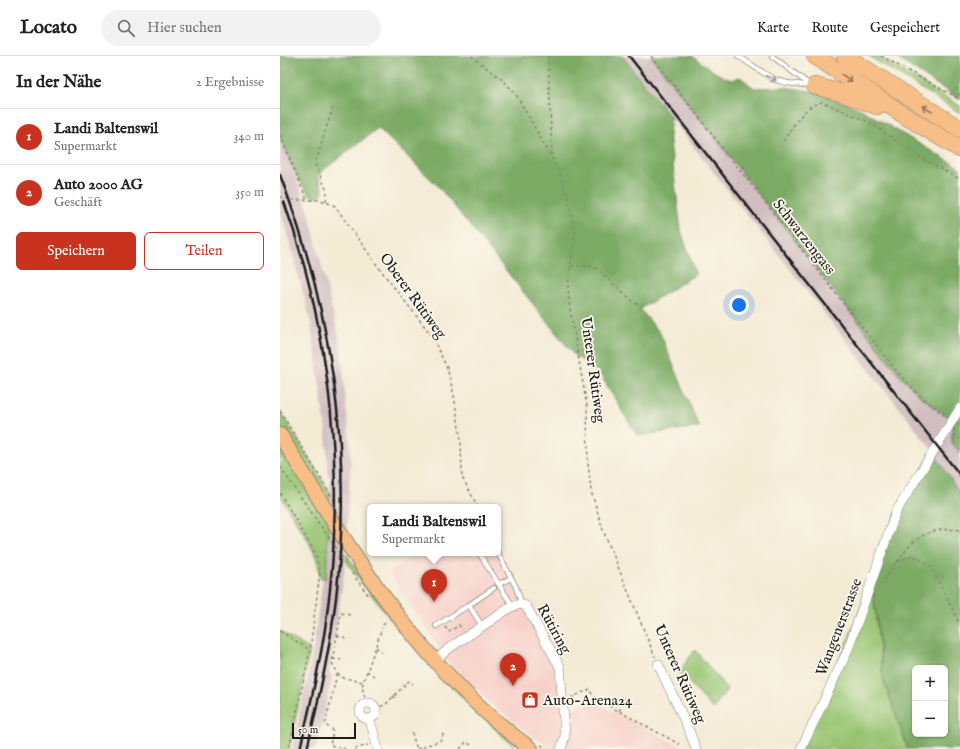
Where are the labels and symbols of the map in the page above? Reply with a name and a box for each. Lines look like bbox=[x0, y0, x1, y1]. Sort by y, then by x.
one-way arrow bbox=[841, 74, 852, 82]
one-way arrow bbox=[764, 75, 776, 82]
one-way arrow bbox=[921, 104, 933, 112]
street label: Schwarzengass bbox=[769, 195, 839, 279]
street label: Oberer Rütiweg bbox=[375, 249, 451, 343]
your location bbox=[729, 295, 749, 315]
street label: Unterer Rütiweg bbox=[576, 316, 610, 425]
pin: 1 bbox=[421, 569, 447, 602]
street label: Wangenerstrasse bbox=[812, 575, 866, 679]
street label: Rütiring bbox=[533, 601, 576, 658]
street label: Unterer Rütiweg bbox=[650, 622, 711, 727]
pin: 2 bbox=[500, 653, 526, 686]
shop icon: Auto-Arena24 bbox=[520, 690, 540, 710]
place label: Auto-Arena24 bbox=[542, 691, 633, 710]
scale bar bbox=[292, 721, 356, 740]

